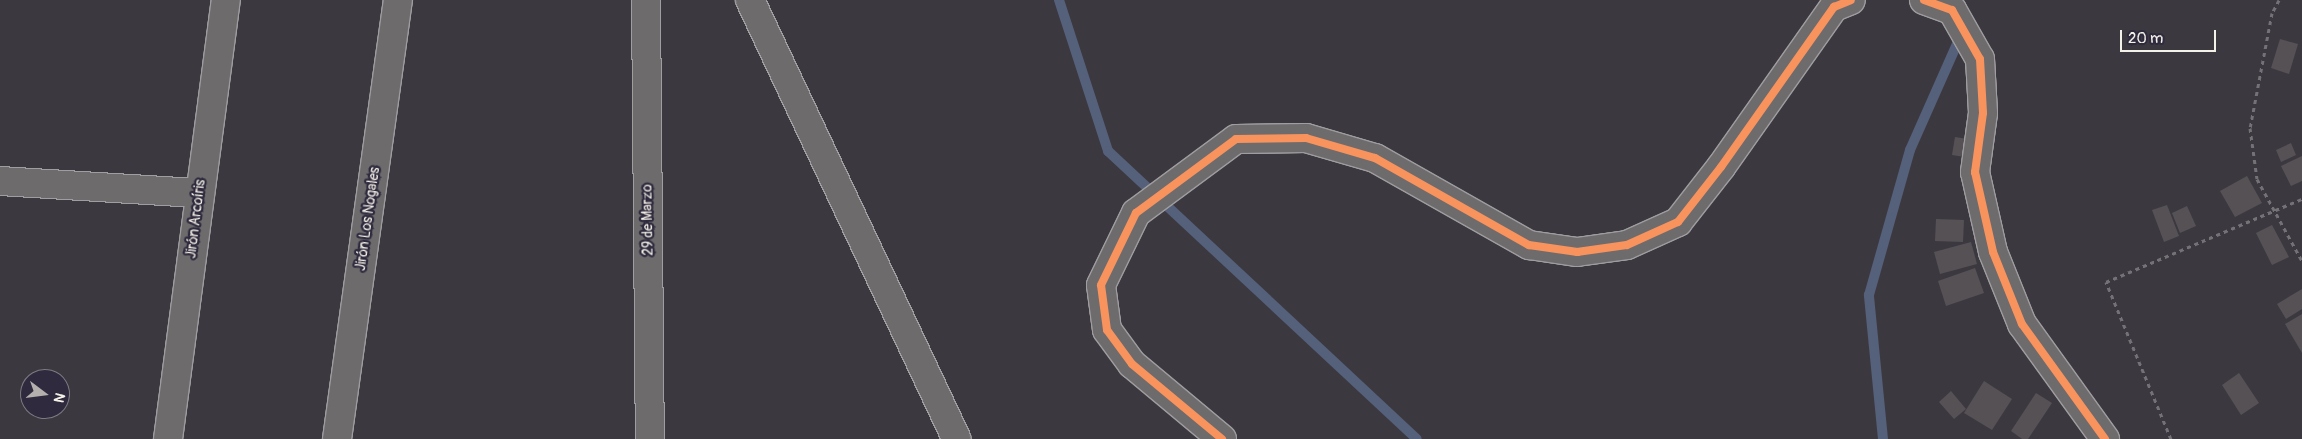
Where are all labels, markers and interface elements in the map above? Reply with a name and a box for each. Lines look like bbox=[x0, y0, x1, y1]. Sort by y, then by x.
scale bar bbox=[2122, 20, 2218, 52]
text: 20 m bbox=[2128, 29, 2163, 48]
street label: Jirón Los Nogales bbox=[352, 166, 384, 272]
street label: Jirón Arcoíris bbox=[183, 179, 209, 259]
street label: 29 de Marzo bbox=[639, 184, 657, 256]
north arrow bbox=[20, 369, 70, 419]
text: N bbox=[50, 391, 68, 405]

